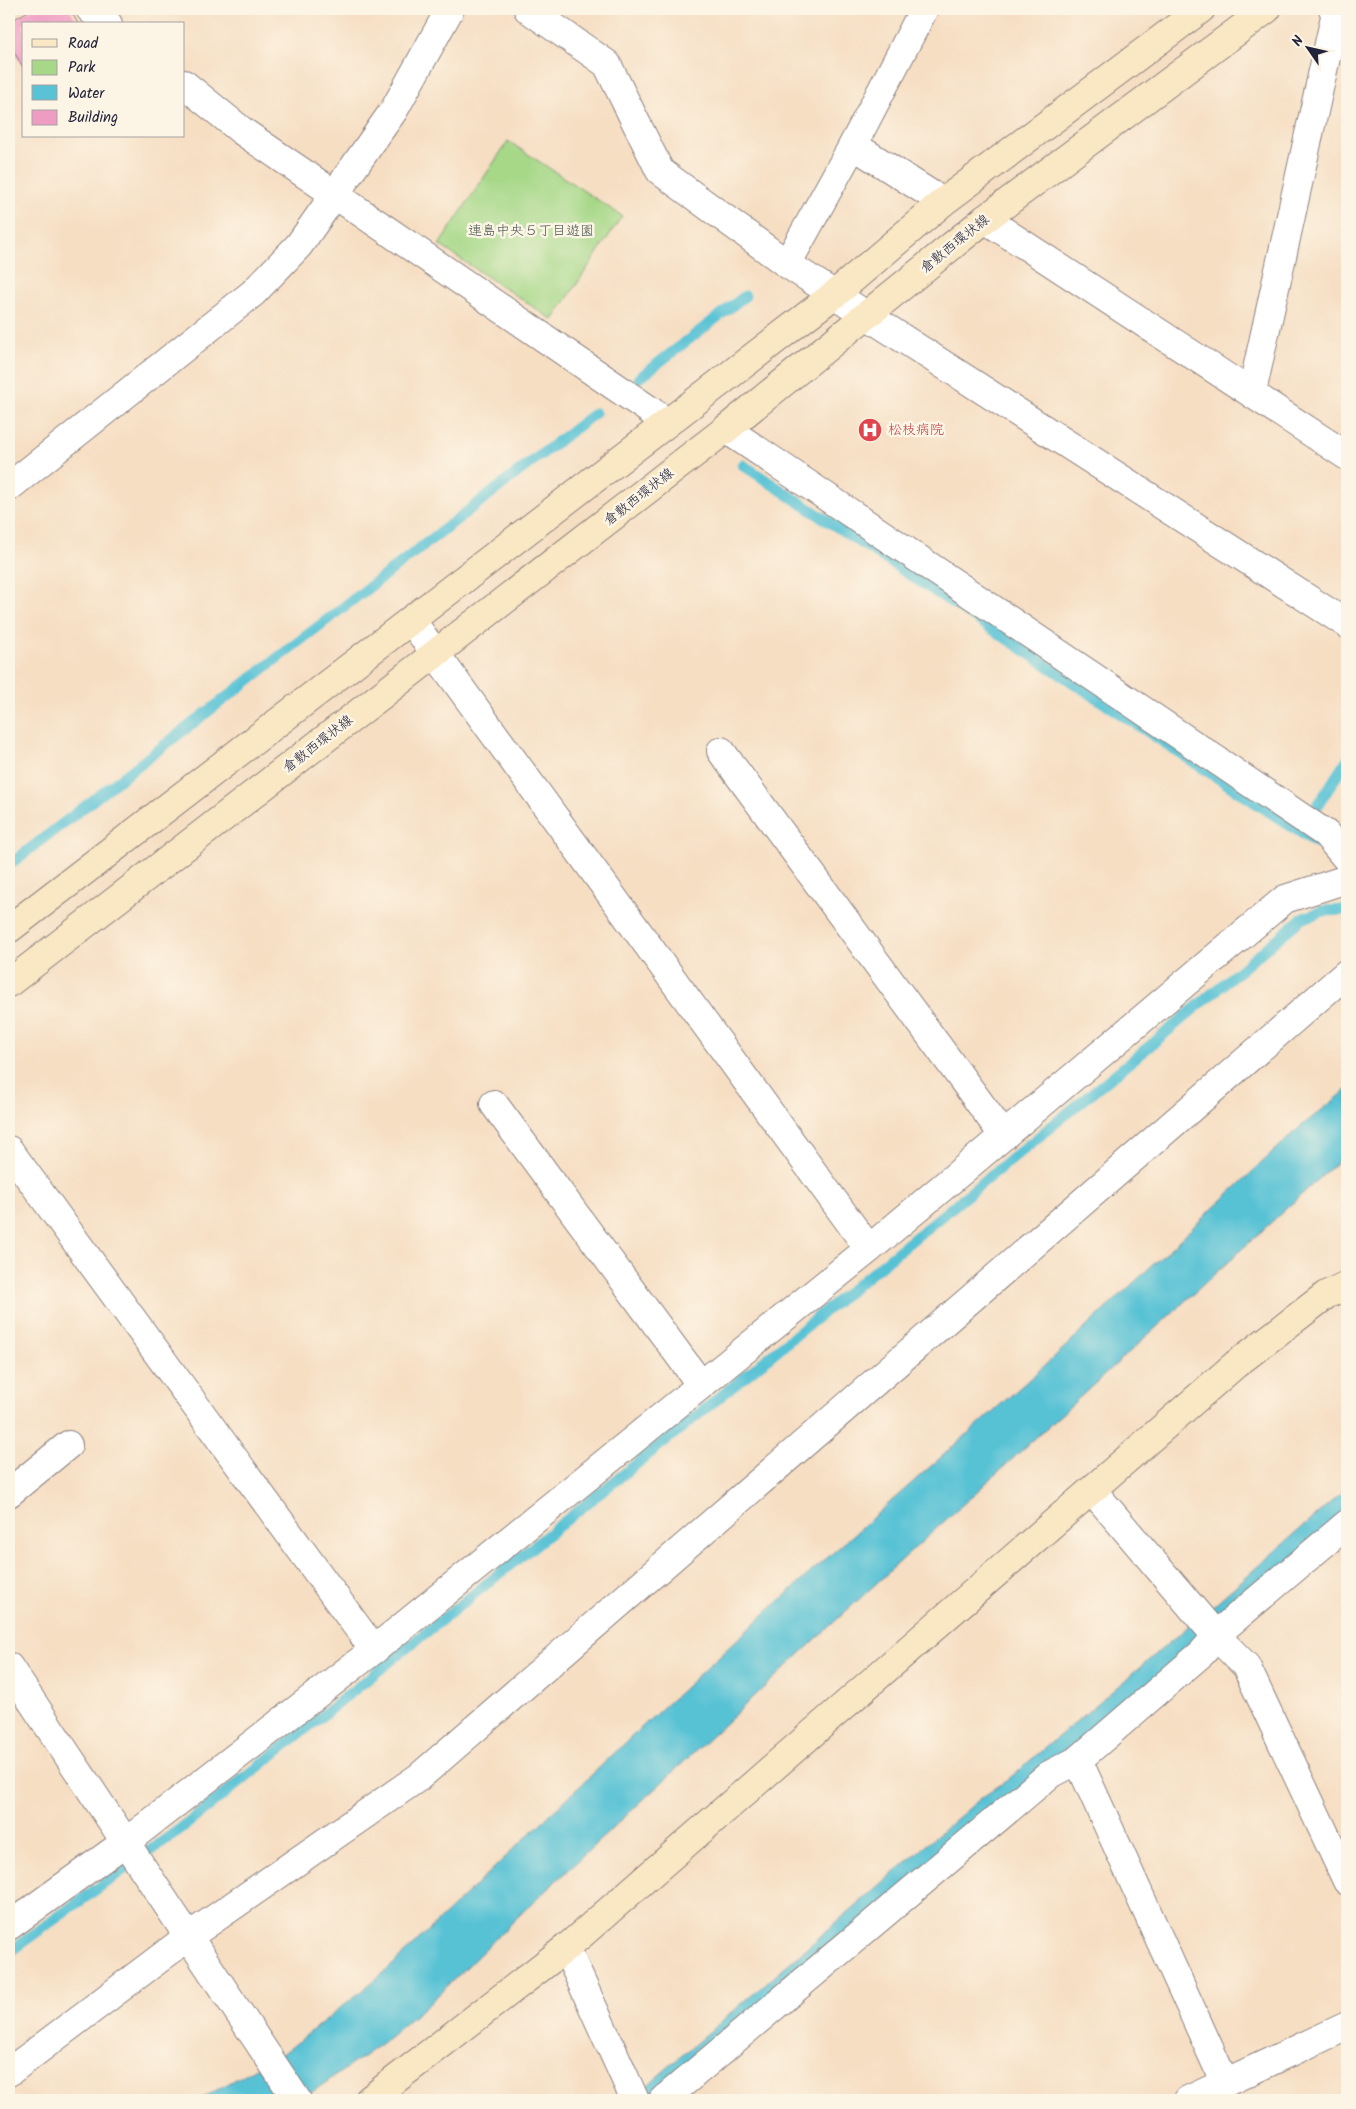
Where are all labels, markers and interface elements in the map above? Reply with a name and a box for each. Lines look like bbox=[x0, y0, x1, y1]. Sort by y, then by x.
legend bbox=[22, 22, 185, 138]
north arrow bbox=[1284, 22, 1334, 72]
text: N bbox=[1286, 31, 1310, 51]
text: Road bbox=[68, 32, 99, 56]
text: Park bbox=[68, 56, 96, 80]
text: Water bbox=[68, 82, 105, 106]
text: Building bbox=[68, 106, 118, 130]
street label: 倉敷西環状線 bbox=[915, 209, 995, 279]
park label: 連島中央５丁目遊園 bbox=[468, 220, 594, 242]
hospital icon: 松枝病院 bbox=[857, 417, 883, 443]
place label: 松枝病院 bbox=[888, 419, 944, 441]
street label: 倉敷西環状線 bbox=[599, 462, 679, 532]
street label: 倉敷西環状線 bbox=[278, 709, 358, 779]

